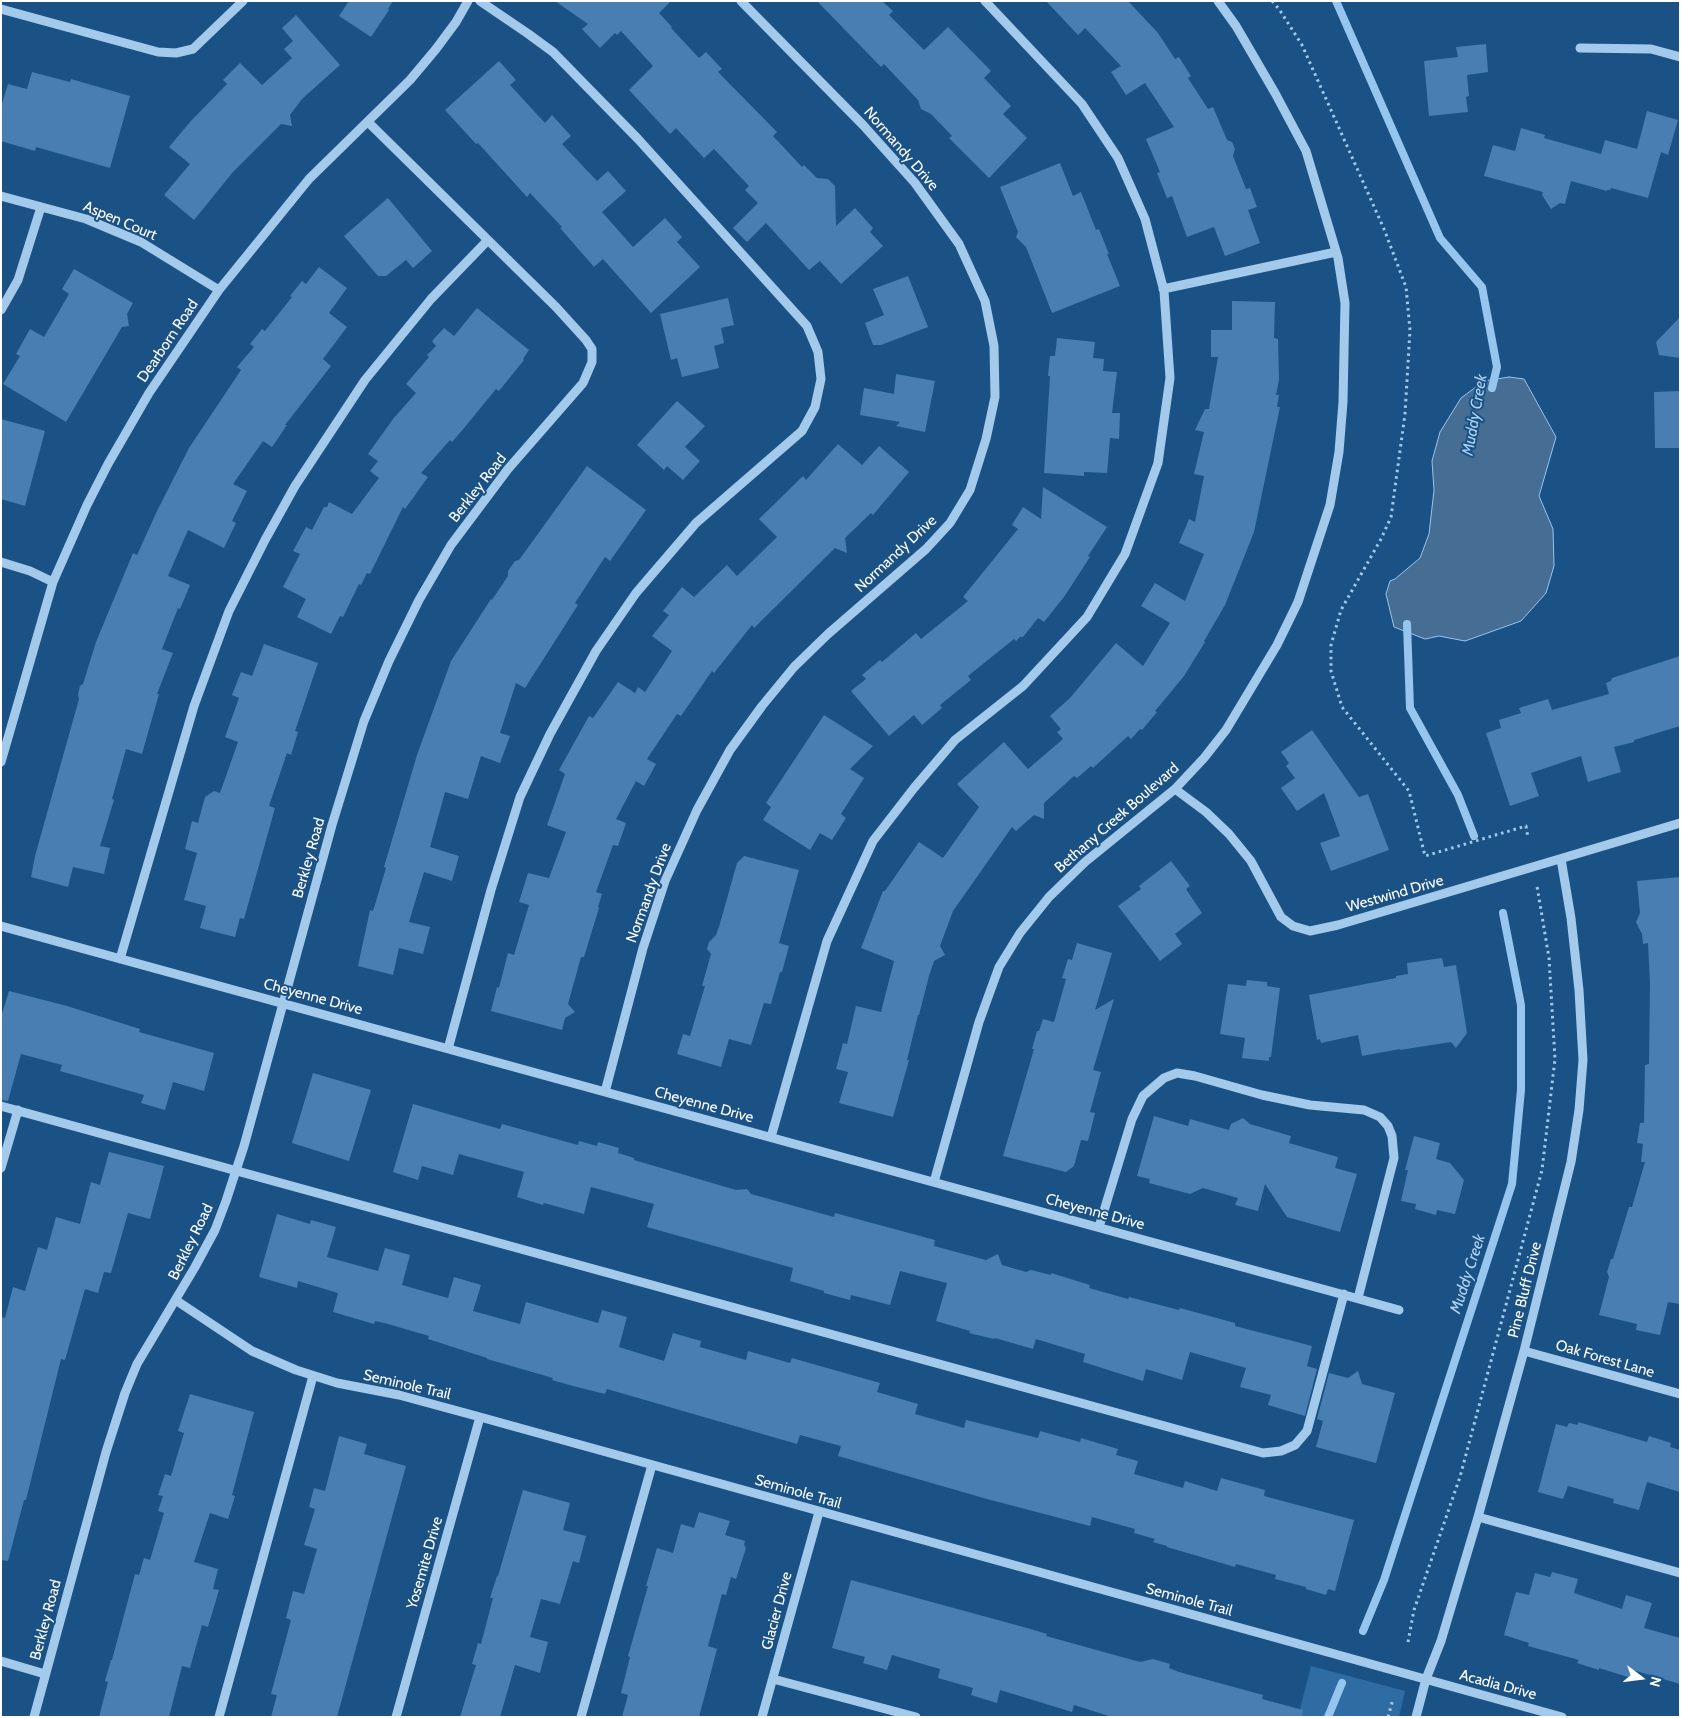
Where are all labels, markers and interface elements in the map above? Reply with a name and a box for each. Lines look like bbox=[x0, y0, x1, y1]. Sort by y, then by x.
street label: Normandy Drive bbox=[860, 103, 942, 195]
street label: Aspen Court bbox=[81, 197, 159, 245]
street label: Dearborn Road bbox=[134, 296, 202, 386]
water label: Muddy Creek bbox=[1458, 373, 1492, 457]
street label: Berkley Road bbox=[445, 450, 511, 526]
street label: Normandy Drive bbox=[851, 512, 941, 596]
street label: Bethany Creek Boulevard bbox=[1051, 759, 1183, 877]
street label: Berkley Road bbox=[289, 816, 329, 900]
street label: Normandy Drive bbox=[623, 841, 675, 945]
street label: Westwind Drive bbox=[1344, 872, 1446, 916]
street label: Cheyenne Drive bbox=[262, 975, 364, 1019]
street label: Cheyenne Drive bbox=[653, 1083, 755, 1127]
street label: Cheyenne Drive bbox=[1044, 1190, 1146, 1234]
street label: Berkley Road bbox=[165, 1201, 217, 1283]
water label: Muddy Creek bbox=[1446, 1232, 1490, 1316]
street label: Pine Bluff Drive bbox=[1504, 1240, 1546, 1340]
street label: Oak Forest Lane bbox=[1554, 1336, 1656, 1382]
street label: Seminole Trail bbox=[362, 1366, 452, 1404]
street label: Seminole Trail bbox=[753, 1471, 843, 1513]
street label: Yosemite Drive bbox=[403, 1515, 447, 1611]
street label: Glacier Drive bbox=[758, 1570, 796, 1652]
street label: Berkley Road bbox=[27, 1578, 65, 1662]
street label: Seminole Trail bbox=[1144, 1580, 1234, 1620]
north arrow bbox=[1616, 1653, 1666, 1703]
street label: Acadia Drive bbox=[1458, 1666, 1538, 1704]
text: N bbox=[1646, 1675, 1665, 1689]

